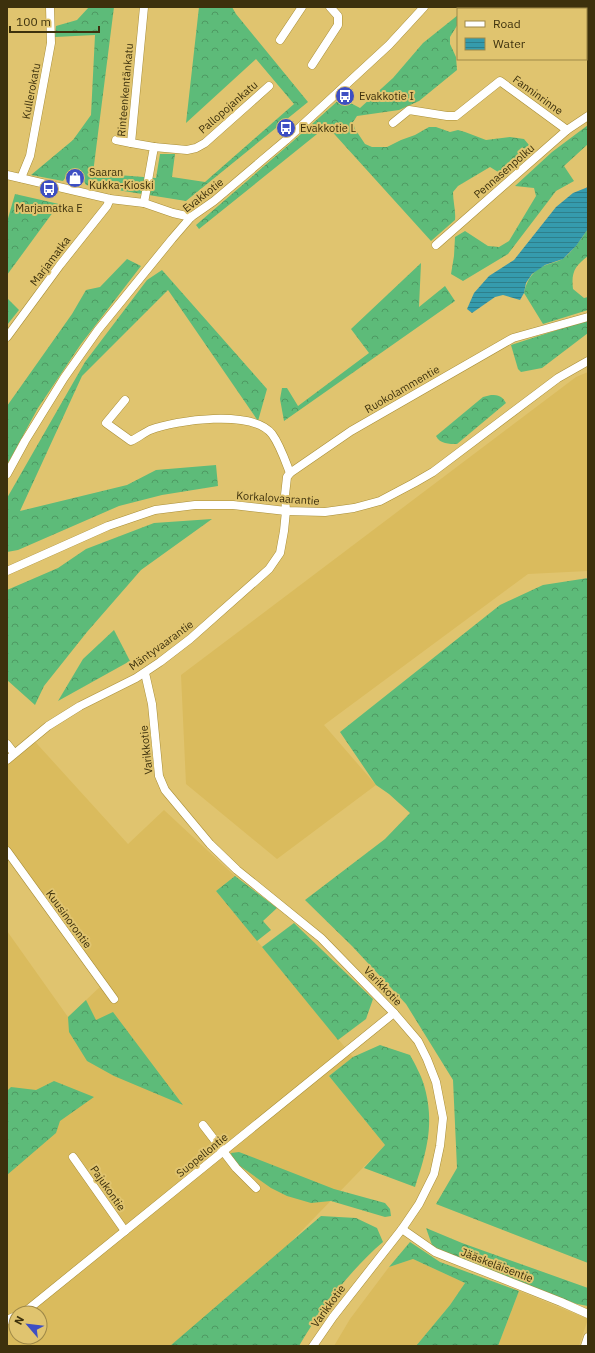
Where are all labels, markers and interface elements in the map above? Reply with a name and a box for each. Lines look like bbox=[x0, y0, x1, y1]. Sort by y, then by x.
scale bar bbox=[10, 8, 99, 34]
legend bbox=[457, 8, 587, 60]
text: 100 m bbox=[16, 14, 51, 29]
text: Road bbox=[493, 16, 521, 31]
text: Water bbox=[493, 36, 526, 51]
street label: Rinteenkentänkatu bbox=[114, 43, 136, 137]
street label: Kullerokatu bbox=[19, 62, 43, 120]
street label: Fanninrinne bbox=[510, 72, 566, 118]
street label: Pallopojankatu bbox=[196, 78, 260, 136]
bus stop icon: Evakkotie I bbox=[334, 85, 356, 107]
place label: Evakkotie I bbox=[359, 89, 414, 103]
bus stop icon: Evakkotie L bbox=[275, 117, 297, 139]
place label: Evakkotie L bbox=[300, 121, 356, 135]
street label: Pennasenpolku bbox=[471, 141, 537, 201]
place label: Saaran Kukka-Kioski bbox=[89, 165, 154, 192]
shop icon: Saaran Kukka-Kioski bbox=[64, 167, 86, 189]
street label: Evakkotie bbox=[180, 175, 226, 215]
bus stop icon: Marjamatka E bbox=[38, 178, 60, 200]
place label: Marjamatka E bbox=[15, 201, 83, 215]
street label: Marjamatka bbox=[27, 233, 73, 289]
street label: Ruokolammentie bbox=[362, 362, 442, 416]
street label: Korkalovaarantie bbox=[236, 488, 320, 508]
street label: Mäntyvaarantie bbox=[126, 617, 196, 673]
street label: Varikkotie bbox=[136, 725, 156, 775]
street label: Kuusinorontie bbox=[43, 887, 95, 951]
street label: Varikkotie bbox=[361, 963, 405, 1009]
street label: Suopellontie bbox=[173, 1130, 231, 1180]
street label: Pajukontie bbox=[87, 1163, 129, 1213]
street label: Jääskeläisentie bbox=[459, 1245, 535, 1285]
street label: Varikkotie bbox=[308, 1282, 348, 1330]
north arrow bbox=[8, 1305, 48, 1345]
text: N bbox=[11, 1313, 27, 1327]

